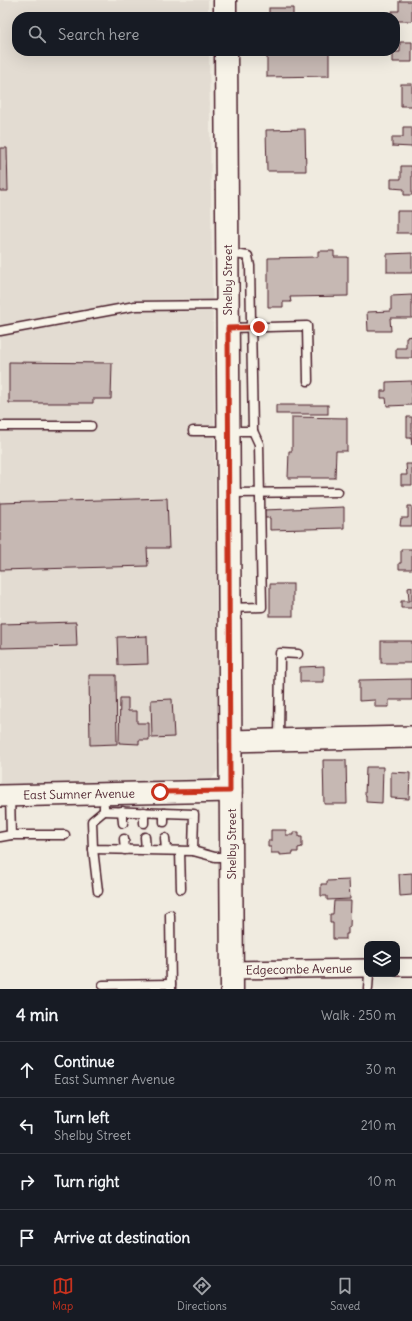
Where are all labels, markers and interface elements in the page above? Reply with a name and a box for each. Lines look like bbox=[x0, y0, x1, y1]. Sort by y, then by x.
search box bbox=[12, 12, 400, 56]
icon: search bbox=[26, 23, 48, 45]
text: Search here bbox=[58, 25, 139, 44]
street label: Shelby Street bbox=[220, 244, 235, 316]
route end bbox=[250, 318, 268, 336]
route start bbox=[151, 783, 169, 801]
street label: East Sumner Avenue bbox=[23, 786, 135, 802]
street label: Shelby Street bbox=[224, 808, 239, 880]
map controls bbox=[364, 941, 400, 977]
button: layers bbox=[364, 941, 400, 977]
street label: Edgecombe Avenue bbox=[246, 961, 352, 977]
text: 4 min bbox=[16, 1004, 58, 1026]
text: Walk · 250 m bbox=[321, 1007, 396, 1024]
text: Continue bbox=[54, 1052, 115, 1071]
icon: ahead bbox=[16, 1059, 38, 1081]
text: 30 m bbox=[366, 1061, 396, 1078]
text: East Sumner Avenue bbox=[54, 1071, 175, 1088]
text: Turn left bbox=[54, 1108, 109, 1127]
icon: left bbox=[16, 1115, 38, 1137]
text: 210 m bbox=[361, 1117, 396, 1134]
text: Shelby Street bbox=[54, 1127, 131, 1144]
icon: right bbox=[16, 1171, 38, 1193]
text: Turn right bbox=[54, 1172, 119, 1191]
text: 10 m bbox=[368, 1173, 396, 1190]
icon: arrive bbox=[16, 1227, 38, 1249]
text: Arrive at destination bbox=[54, 1228, 190, 1247]
tab: Map bbox=[52, 1275, 74, 1313]
tab: Directions bbox=[177, 1275, 227, 1313]
tab: Saved bbox=[330, 1275, 360, 1313]

